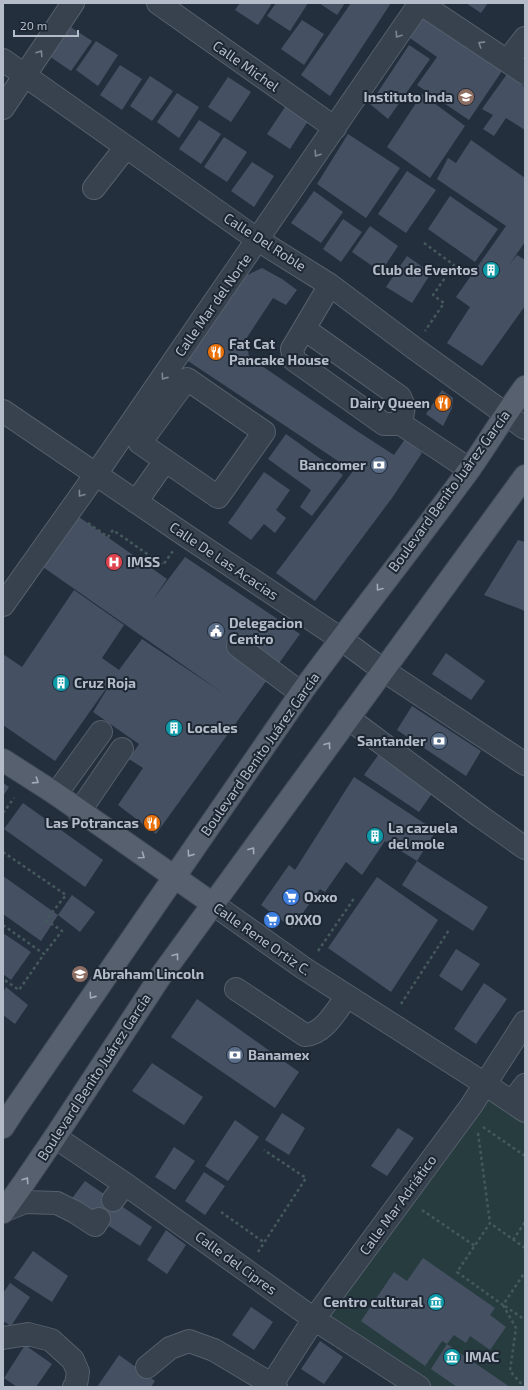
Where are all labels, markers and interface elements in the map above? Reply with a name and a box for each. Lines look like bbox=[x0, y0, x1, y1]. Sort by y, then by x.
scale bar bbox=[14, 12, 78, 38]
text: 20 m bbox=[20, 18, 47, 32]
one-way arrow bbox=[395, 31, 403, 38]
street label: Calle Michel bbox=[210, 37, 283, 95]
one-way arrow bbox=[478, 41, 485, 49]
one-way arrow bbox=[36, 50, 43, 57]
school or university icon: Instituto Inda bbox=[456, 87, 476, 107]
place label: Instituto Inda bbox=[364, 88, 453, 105]
one-way arrow bbox=[314, 150, 322, 157]
street label: Calle Del Roble bbox=[221, 209, 310, 274]
street label: Calle Mar del Norte bbox=[171, 250, 254, 359]
building icon: Club de Eventos bbox=[481, 260, 501, 280]
place label: Club de Eventos bbox=[373, 261, 478, 278]
place label: Fat Cat Pancake House bbox=[229, 335, 329, 368]
restaurant icon: Fat Cat Pancake House bbox=[206, 342, 226, 362]
one-way arrow bbox=[162, 372, 169, 379]
restaurant icon: Dairy Queen bbox=[433, 393, 453, 413]
place label: Dairy Queen bbox=[350, 394, 430, 412]
street label: Boulevard Benito Juárez García bbox=[384, 407, 513, 575]
bank icon: Bancomer bbox=[369, 455, 389, 475]
place label: Bancomer bbox=[299, 456, 366, 473]
one-way arrow bbox=[79, 490, 86, 497]
street label: Calle De Las Acacias bbox=[167, 518, 282, 603]
hospital icon: IMSS bbox=[104, 552, 124, 572]
place label: IMSS bbox=[127, 553, 160, 570]
one-way arrow bbox=[377, 584, 384, 591]
place label: Delegacion Centro bbox=[229, 614, 303, 647]
public building icon: Delegacion Centro bbox=[206, 621, 226, 641]
street label: Boulevard Benito Juárez García bbox=[197, 669, 323, 839]
building icon: Cruz Roja bbox=[51, 673, 71, 693]
place label: Cruz Roja bbox=[74, 674, 136, 691]
building icon: Locales bbox=[164, 718, 184, 738]
place label: Locales bbox=[187, 719, 238, 736]
bank icon: Santander bbox=[429, 731, 449, 751]
place label: Santander bbox=[357, 732, 426, 749]
one-way arrow bbox=[324, 742, 331, 749]
one-way arrow bbox=[31, 776, 38, 783]
restaurant icon: Las Potrancas bbox=[142, 813, 162, 833]
place label: Las Potrancas bbox=[46, 814, 139, 831]
place label: La cazuela del mole bbox=[388, 819, 458, 852]
building icon: La cazuela del mole bbox=[365, 826, 385, 846]
one-way arrow bbox=[247, 848, 254, 855]
one-way arrow bbox=[187, 850, 195, 857]
one-way arrow bbox=[138, 851, 145, 859]
supermarket icon: Oxxo bbox=[281, 887, 301, 907]
place label: Oxxo bbox=[304, 888, 338, 905]
street label: Calle Rene Ortiz C. bbox=[210, 899, 314, 978]
supermarket icon: OXXO bbox=[262, 910, 282, 930]
place label: OXXO bbox=[285, 911, 322, 928]
one-way arrow bbox=[171, 953, 178, 960]
school or university icon: Abraham Lincoln bbox=[70, 964, 90, 984]
place label: Abraham Lincoln bbox=[93, 965, 204, 982]
street label: Boulevard Benito Juárez García bbox=[33, 990, 154, 1163]
one-way arrow bbox=[90, 991, 97, 998]
bank icon: Banamex bbox=[225, 1045, 245, 1065]
place label: Banamex bbox=[248, 1046, 310, 1063]
street label: Calle Mar Adriático bbox=[356, 1151, 440, 1258]
one-way arrow bbox=[21, 1177, 29, 1184]
street label: Calle del Cipres bbox=[192, 1227, 280, 1298]
museum icon: Centro cultural bbox=[426, 1292, 446, 1312]
place label: Centro cultural bbox=[323, 1293, 423, 1310]
museum icon: IMAC bbox=[442, 1347, 462, 1367]
place label: IMAC bbox=[465, 1348, 499, 1365]

